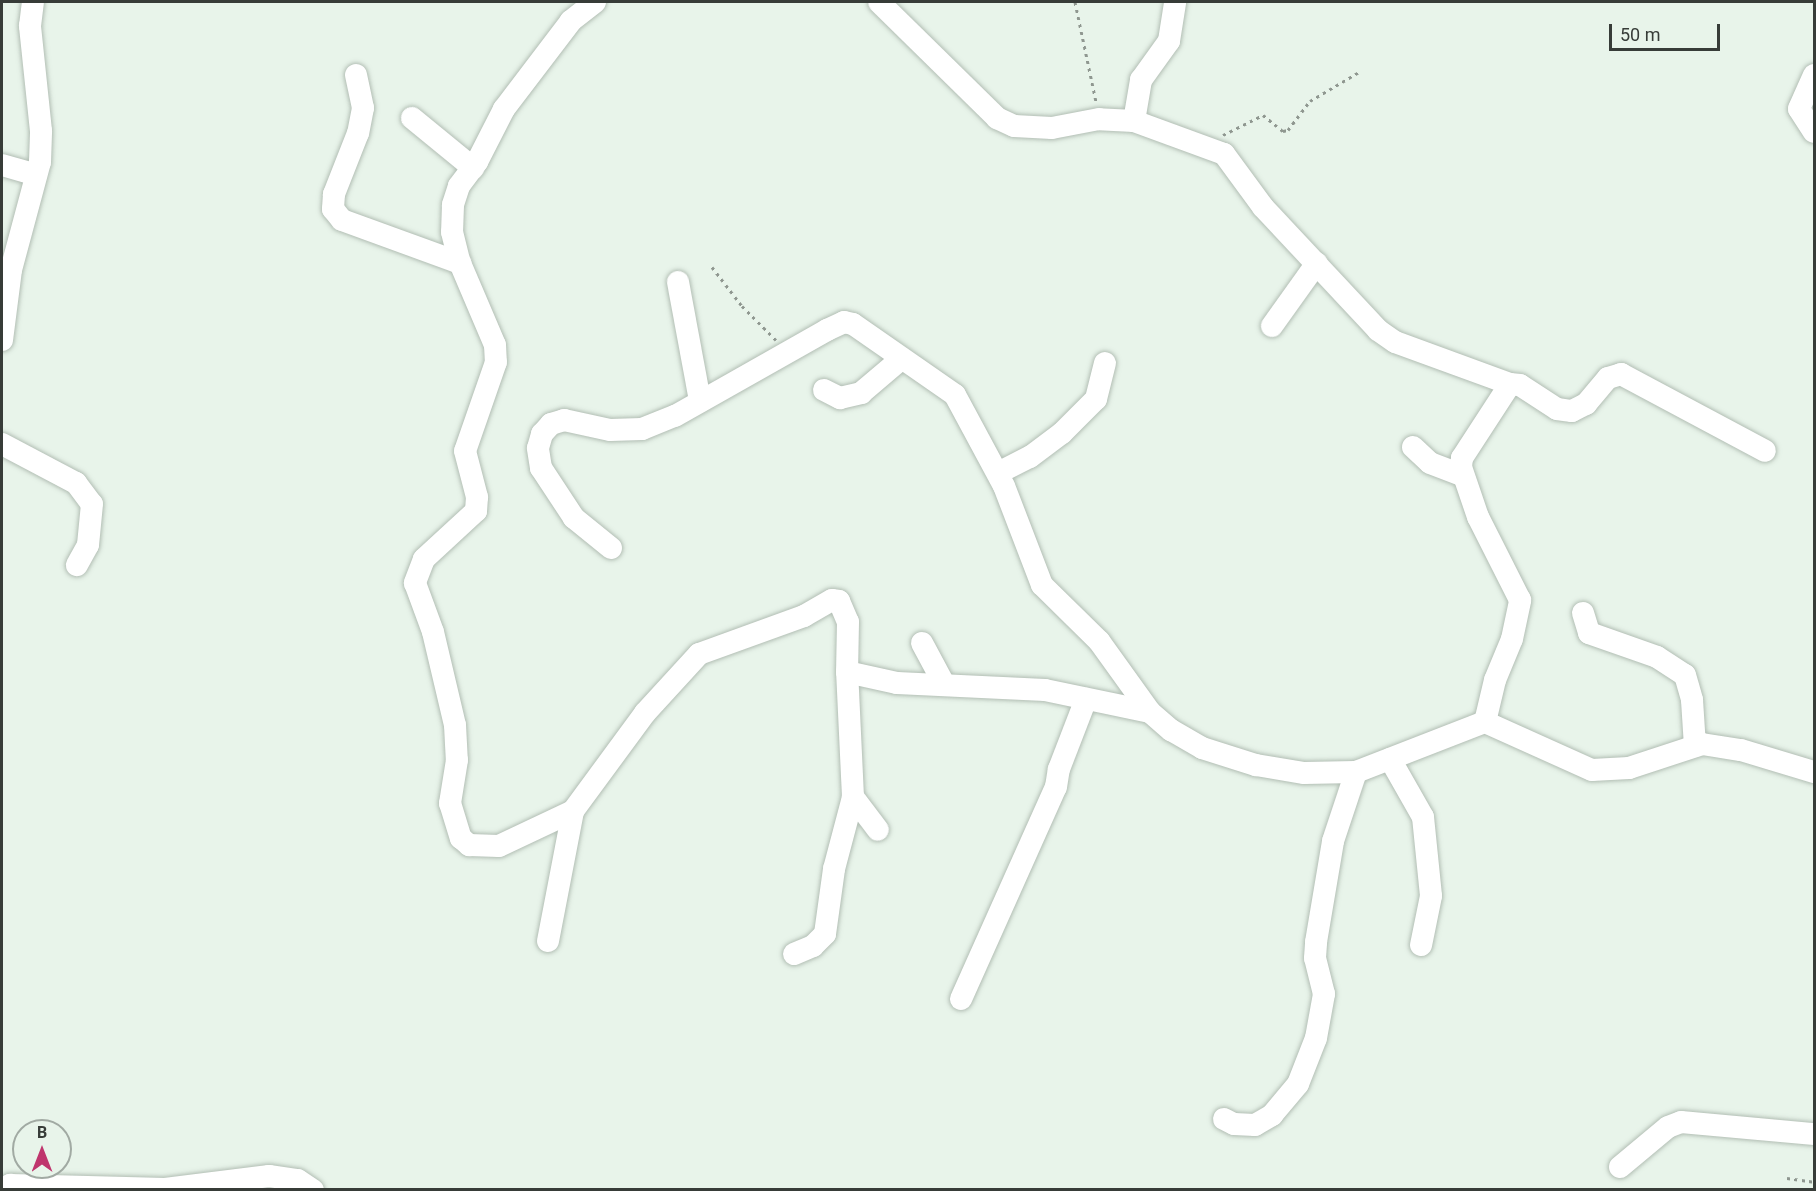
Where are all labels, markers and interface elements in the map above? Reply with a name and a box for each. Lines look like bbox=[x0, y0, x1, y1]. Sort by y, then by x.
scale bar bbox=[1612, 12, 1723, 50]
text: 50 m bbox=[1620, 24, 1660, 45]
north arrow bbox=[12, 1119, 72, 1179]
text: B bbox=[37, 1123, 47, 1142]

